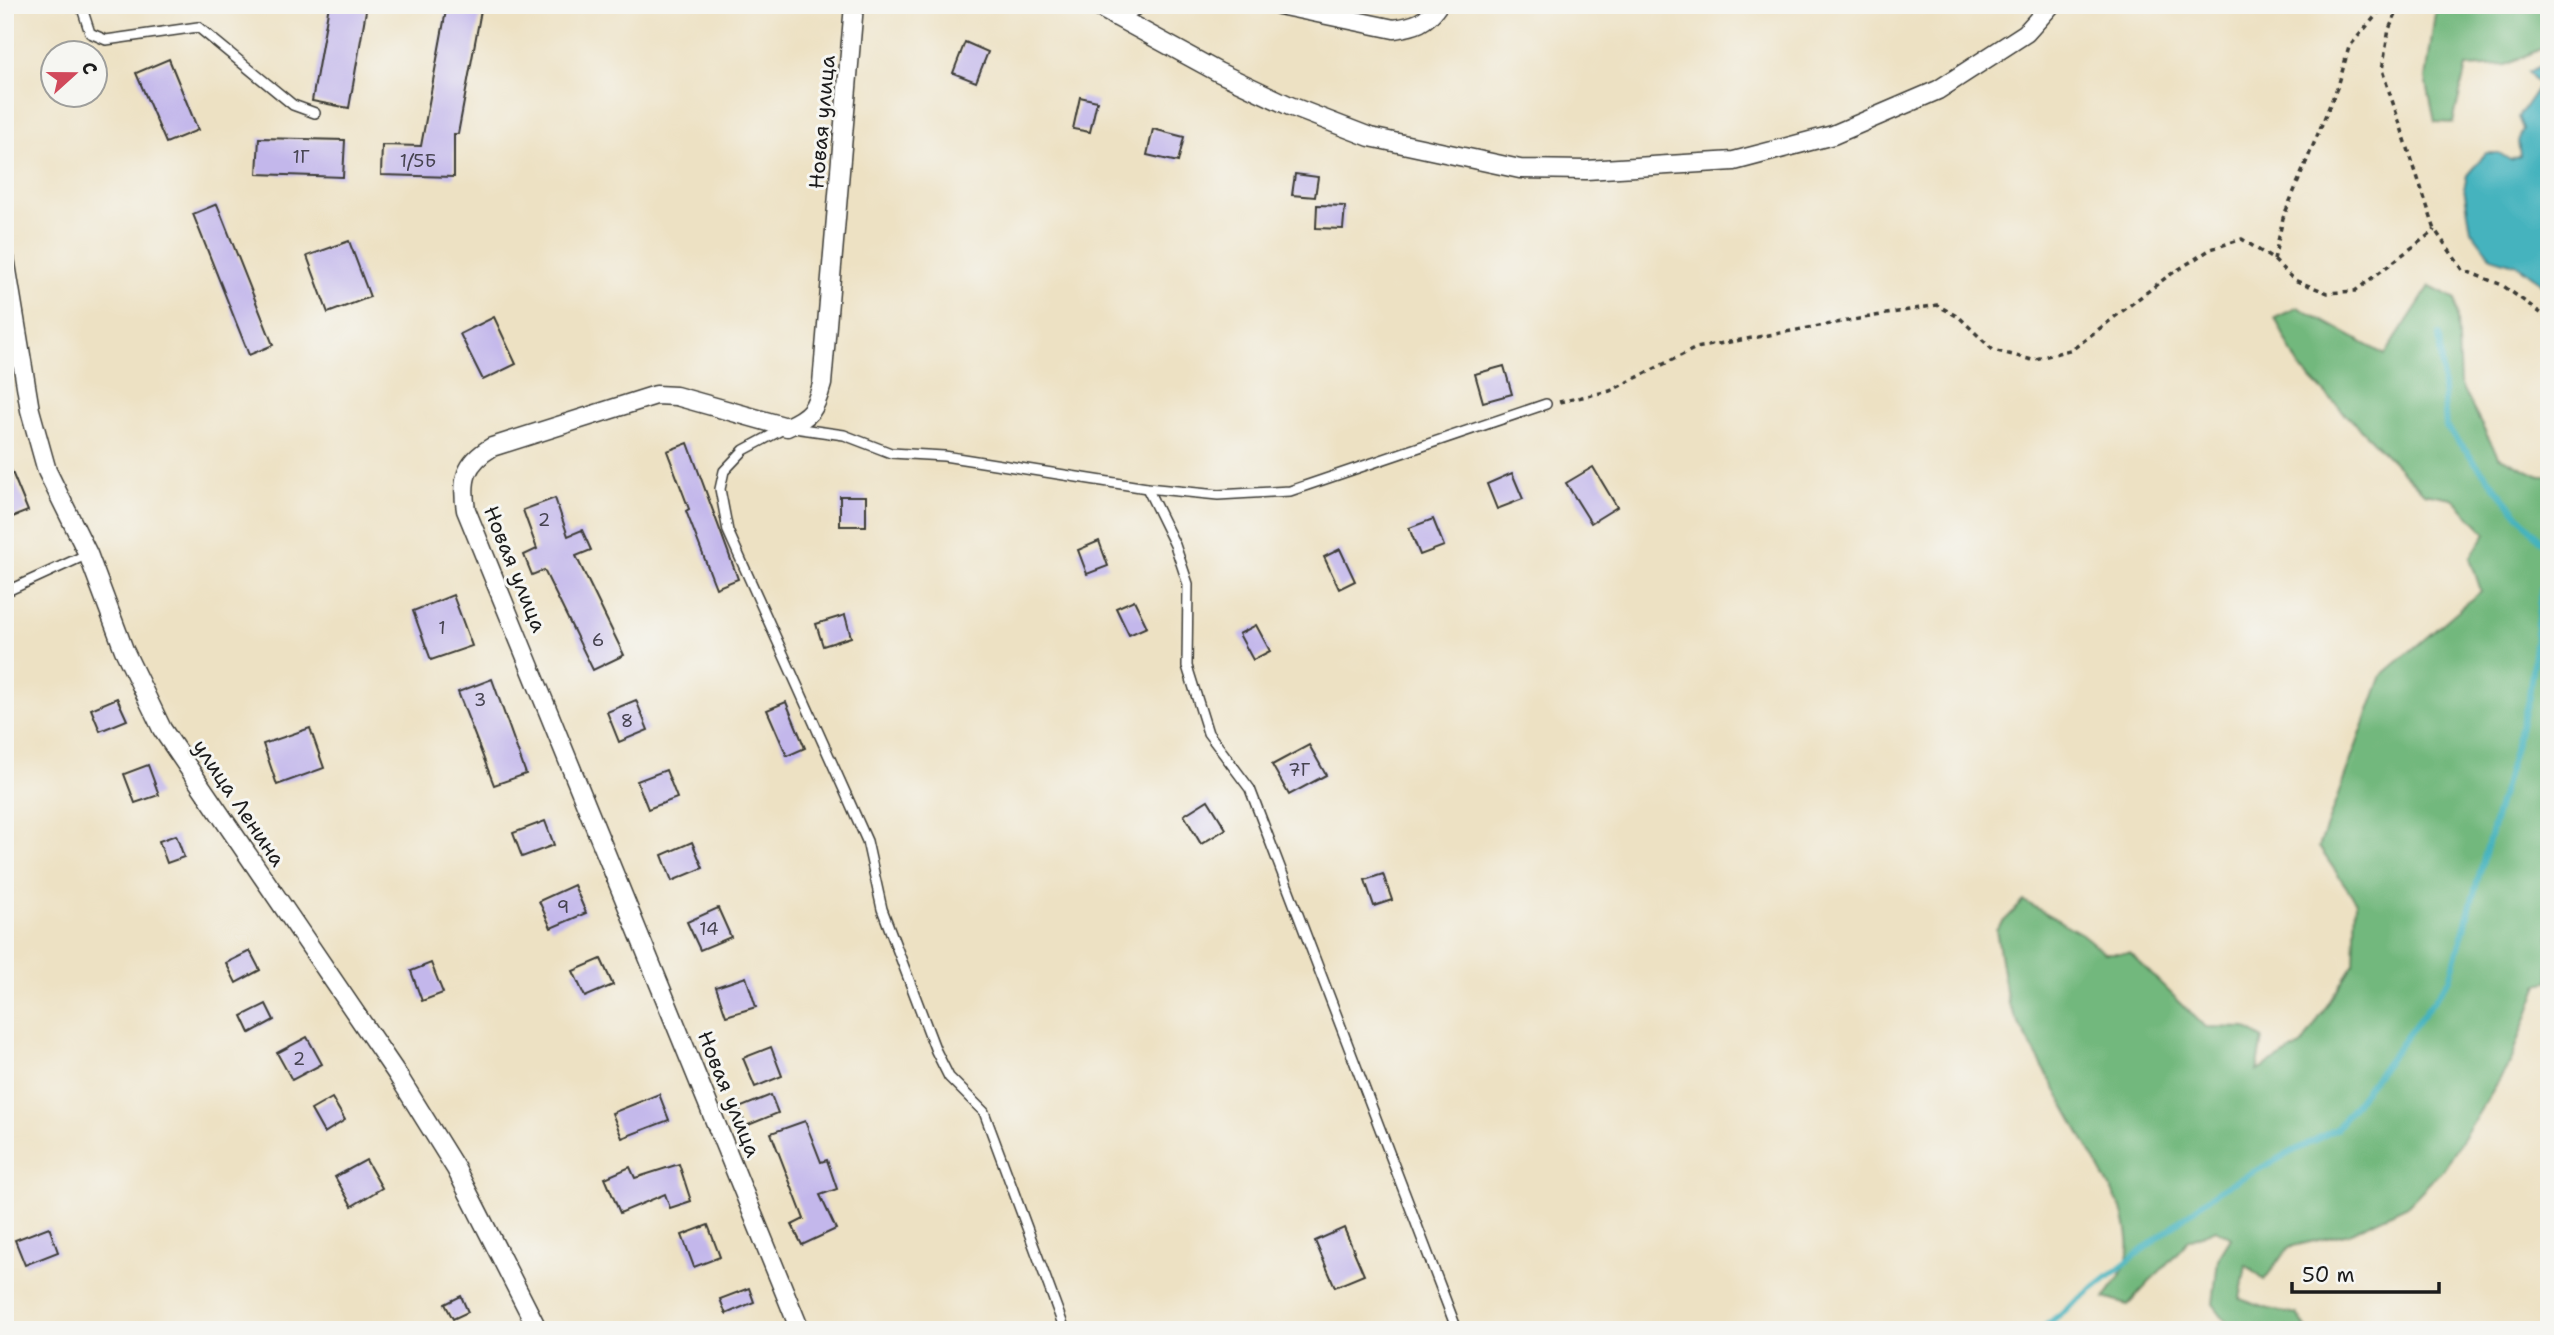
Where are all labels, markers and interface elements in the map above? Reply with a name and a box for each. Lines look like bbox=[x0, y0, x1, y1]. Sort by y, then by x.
north arrow bbox=[38, 38, 108, 108]
street label: Новая улица bbox=[802, 54, 842, 190]
text: С bbox=[76, 58, 103, 78]
house number: 1Г bbox=[292, 145, 310, 169]
house number: 1/5Б bbox=[400, 149, 436, 173]
street label: Новая улица bbox=[477, 502, 553, 636]
house number: 2 bbox=[538, 508, 550, 532]
house number: 1 bbox=[438, 616, 446, 640]
house number: 6 bbox=[592, 628, 604, 652]
house number: 3 bbox=[474, 688, 486, 712]
house number: 8 bbox=[621, 709, 633, 733]
street label: улица Ленина bbox=[186, 734, 292, 872]
house number: 7Г bbox=[1288, 758, 1311, 782]
house number: 9 bbox=[557, 895, 569, 919]
house number: 14 bbox=[699, 917, 719, 941]
street label: Новая улица bbox=[691, 1027, 767, 1161]
house number: 2 bbox=[293, 1047, 305, 1071]
scale bar bbox=[2292, 1251, 2438, 1295]
text: 50 m bbox=[2302, 1261, 2355, 1289]

